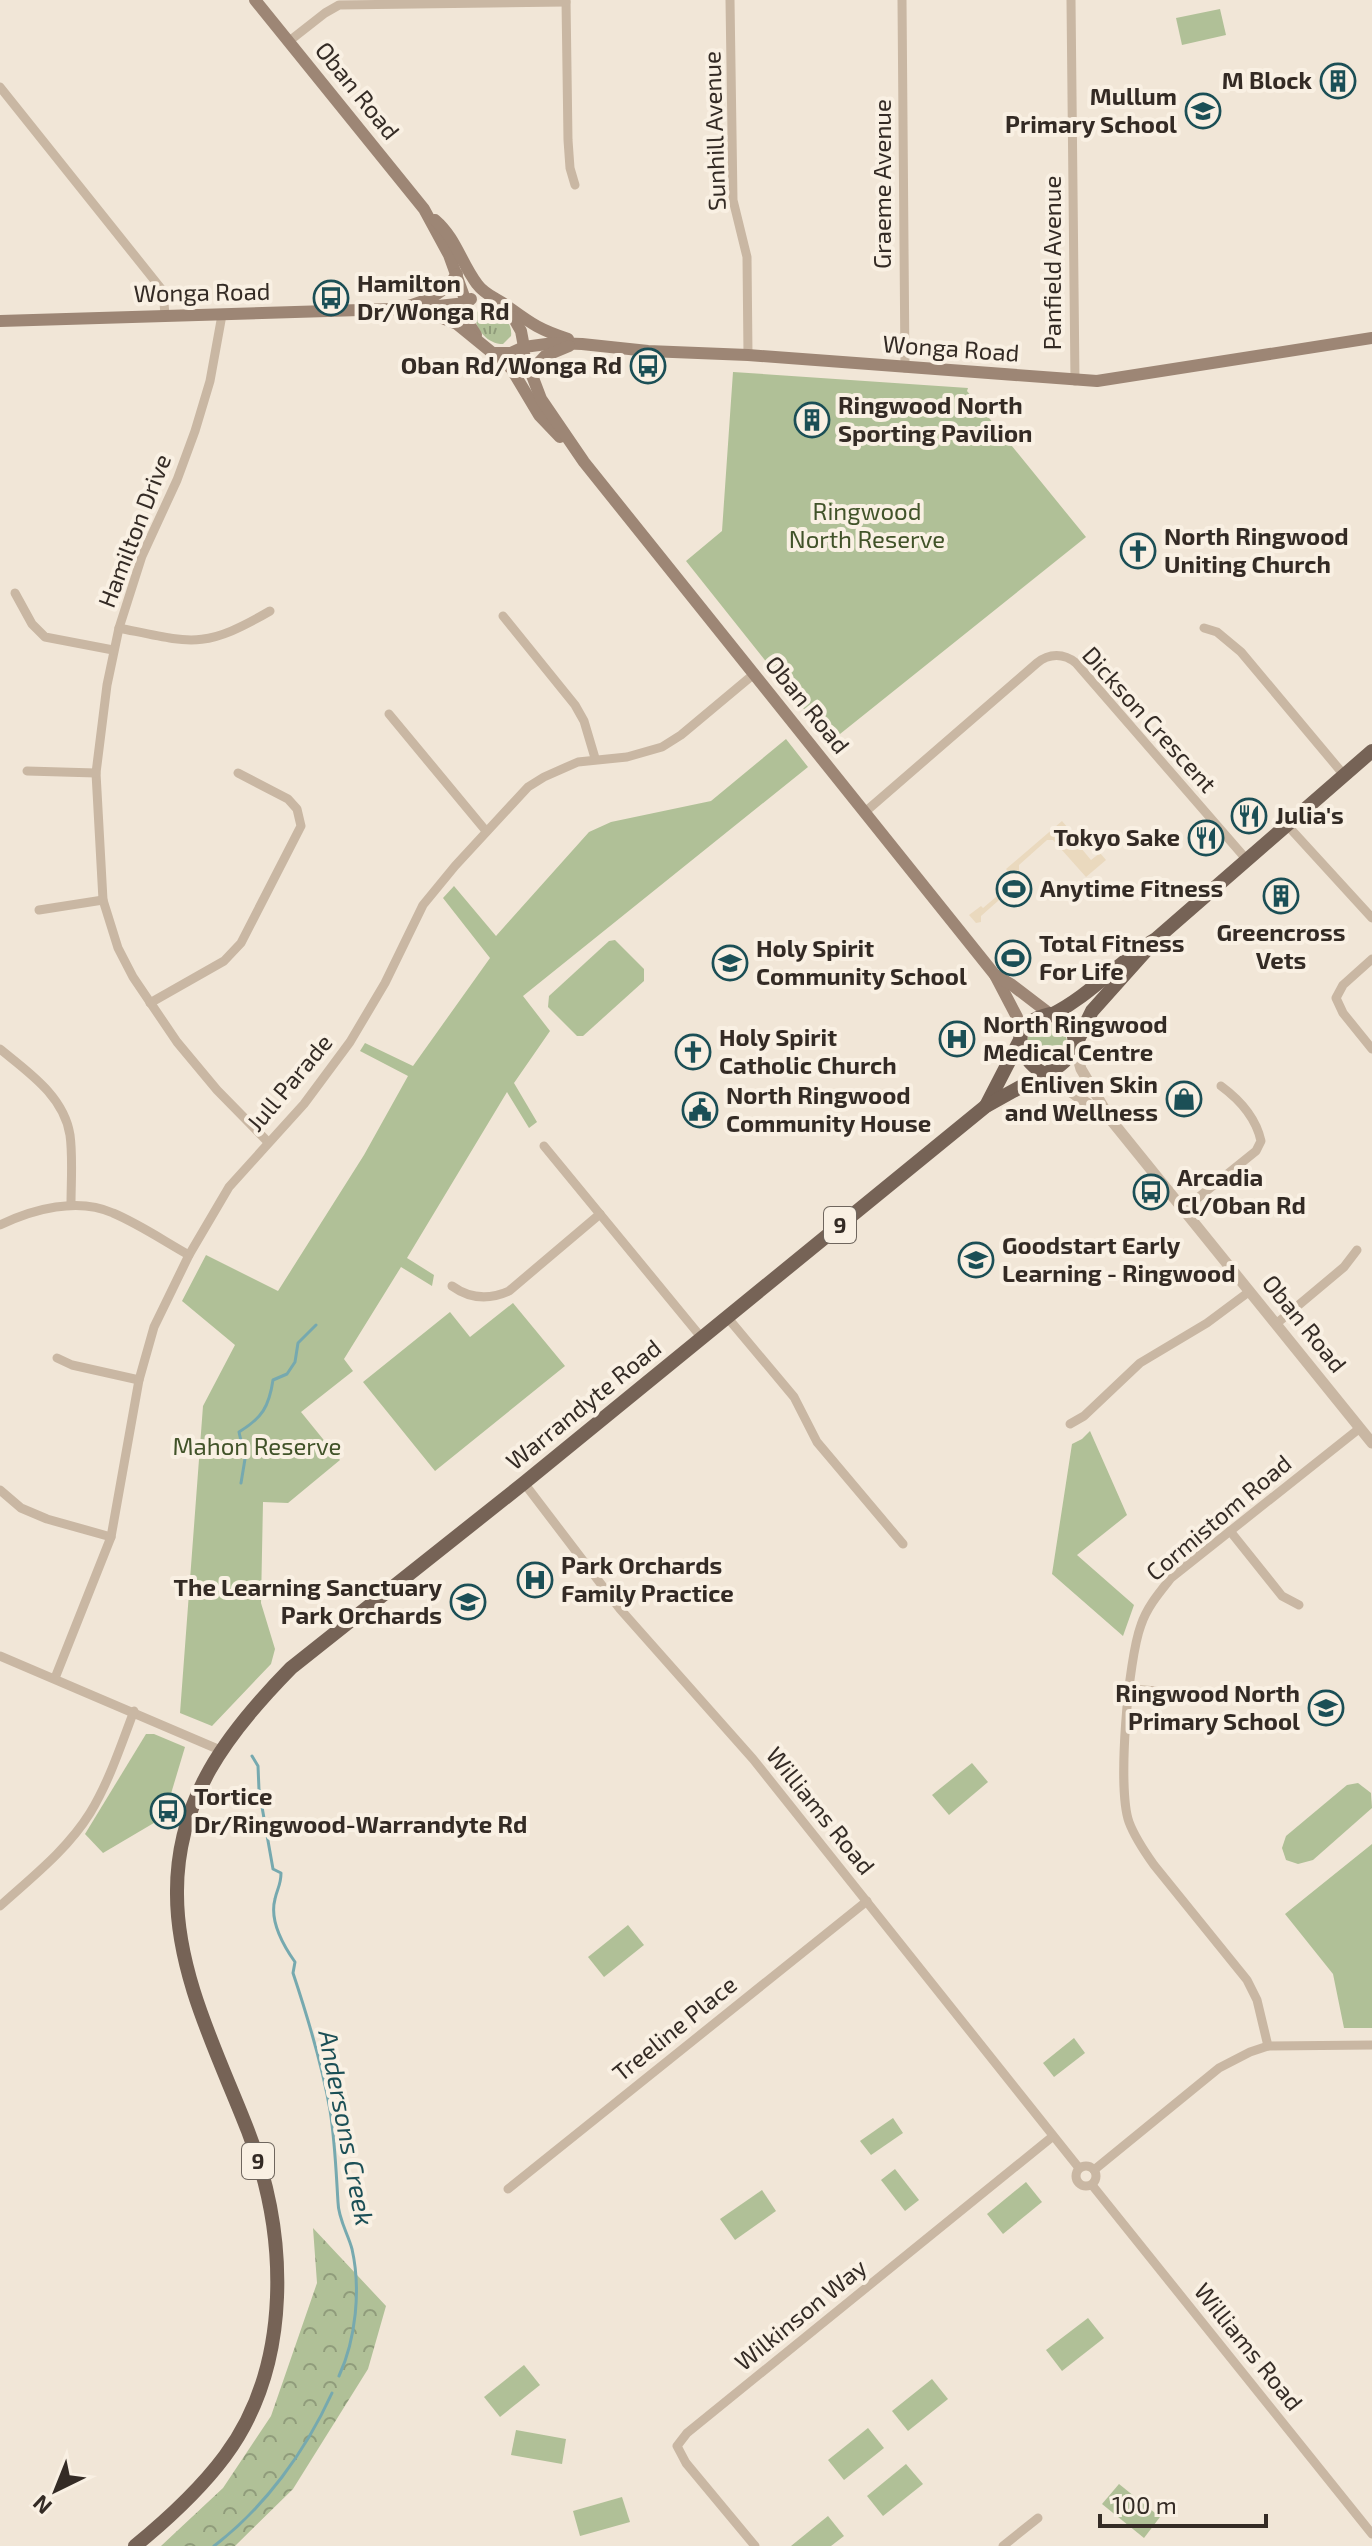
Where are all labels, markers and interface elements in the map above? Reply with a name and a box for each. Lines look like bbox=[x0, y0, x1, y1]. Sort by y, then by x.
street label: Oban Road bbox=[310, 35, 406, 145]
street label: Sunhill Avenue bbox=[696, 51, 731, 211]
building icon: M Block bbox=[1319, 62, 1357, 100]
place label: M Block bbox=[1222, 65, 1313, 94]
place label: Mullum Primary School bbox=[1005, 81, 1177, 138]
school or university icon: Mullum Primary School bbox=[1184, 92, 1222, 130]
street label: Graeme Avenue bbox=[867, 99, 896, 269]
street label: Panfield Avenue bbox=[1037, 176, 1066, 350]
place label: Hamilton Dr/Wonga Rd bbox=[357, 268, 509, 325]
street label: Wonga Road bbox=[133, 276, 271, 307]
bus stop icon: Hamilton Dr/Wonga Rd bbox=[312, 279, 350, 317]
street label: Wonga Road bbox=[882, 328, 1020, 367]
bus stop icon: Oban Rd/Wonga Rd bbox=[629, 347, 667, 385]
place label: Oban Rd/Wonga Rd bbox=[401, 350, 622, 379]
place label: Ringwood North Sporting Pavilion bbox=[838, 390, 1032, 447]
building icon: Ringwood North Sporting Pavilion bbox=[793, 401, 831, 439]
street label: Hamilton Drive bbox=[91, 450, 176, 611]
park label: Ringwood North Reserve bbox=[789, 496, 945, 553]
place label: North Ringwood Uniting Church bbox=[1164, 521, 1349, 578]
church icon: North Ringwood Uniting Church bbox=[1119, 532, 1157, 570]
street label: Dickson Crescent bbox=[1077, 640, 1223, 798]
street label: Oban Road bbox=[760, 649, 856, 759]
restaurant icon: Julia's bbox=[1230, 797, 1268, 835]
place label: Julia's bbox=[1275, 800, 1344, 829]
restaurant icon: Tokyo Sake bbox=[1187, 819, 1225, 857]
place label: Tokyo Sake bbox=[1053, 822, 1180, 851]
sports icon: Anytime Fitness bbox=[995, 870, 1033, 908]
place label: Anytime Fitness bbox=[1040, 873, 1223, 902]
building icon: Greencross Vets bbox=[1262, 877, 1300, 915]
place label: Greencross Vets bbox=[1217, 917, 1346, 974]
place label: Total Fitness For Life bbox=[1039, 928, 1184, 985]
place label: Holy Spirit Community School bbox=[756, 933, 967, 990]
sports icon: Total Fitness For Life bbox=[994, 939, 1032, 977]
school or university icon: Holy Spirit Community School bbox=[711, 944, 749, 982]
place label: North Ringwood Medical Centre bbox=[983, 1009, 1168, 1066]
hospital icon: North Ringwood Medical Centre bbox=[938, 1020, 976, 1058]
place label: Holy Spirit Catholic Church bbox=[719, 1022, 897, 1079]
street label: Jull Parade bbox=[240, 1028, 338, 1136]
church icon: Holy Spirit Catholic Church bbox=[674, 1033, 712, 1071]
place label: Enliven Skin and Wellness bbox=[1005, 1069, 1158, 1126]
place label: North Ringwood Community House bbox=[726, 1080, 931, 1137]
shop icon: Enliven Skin and Wellness bbox=[1165, 1080, 1203, 1118]
public building icon: North Ringwood Community House bbox=[681, 1091, 719, 1129]
place label: Arcadia Cl/Oban Rd bbox=[1177, 1162, 1306, 1219]
bus stop icon: Arcadia Cl/Oban Rd bbox=[1132, 1173, 1170, 1211]
road number: 9 bbox=[824, 1207, 856, 1243]
place label: Goodstart Early Learning - Ringwood bbox=[1002, 1230, 1235, 1287]
school or university icon: Goodstart Early Learning - Ringwood bbox=[957, 1241, 995, 1279]
street label: Oban Road bbox=[1257, 1268, 1353, 1378]
street label: Warrandyte Road bbox=[500, 1332, 666, 1475]
park label: Mahon Reserve bbox=[173, 1431, 341, 1460]
street label: Cormistom Road bbox=[1140, 1448, 1297, 1586]
place label: Park Orchards Family Practice bbox=[561, 1550, 734, 1607]
hospital icon: Park Orchards Family Practice bbox=[516, 1561, 554, 1599]
place label: The Learning Sanctuary Park Orchards bbox=[174, 1572, 442, 1629]
school or university icon: The Learning Sanctuary Park Orchards bbox=[449, 1583, 487, 1621]
place label: Ringwood North Primary School bbox=[1115, 1678, 1300, 1735]
school or university icon: Ringwood North Primary School bbox=[1307, 1689, 1345, 1727]
street label: Williams Road bbox=[761, 1740, 882, 1880]
place label: Tortice Dr/Ringwood-Warrandyte Rd bbox=[194, 1781, 527, 1838]
bus stop icon: Tortice Dr/Ringwood-Warrandyte Rd bbox=[149, 1792, 187, 1830]
street label: Treeline Place bbox=[606, 1969, 742, 2087]
water label: Andersons Creek bbox=[313, 2026, 382, 2228]
road number: 9 bbox=[242, 2143, 274, 2179]
street label: Wilkinson Way bbox=[728, 2252, 872, 2376]
street label: Williams Road bbox=[1189, 2276, 1310, 2416]
north arrow bbox=[16, 2450, 96, 2530]
scale bar bbox=[1100, 2478, 1266, 2528]
text: N bbox=[27, 2490, 56, 2520]
text: 100 m bbox=[1112, 2490, 1177, 2519]

